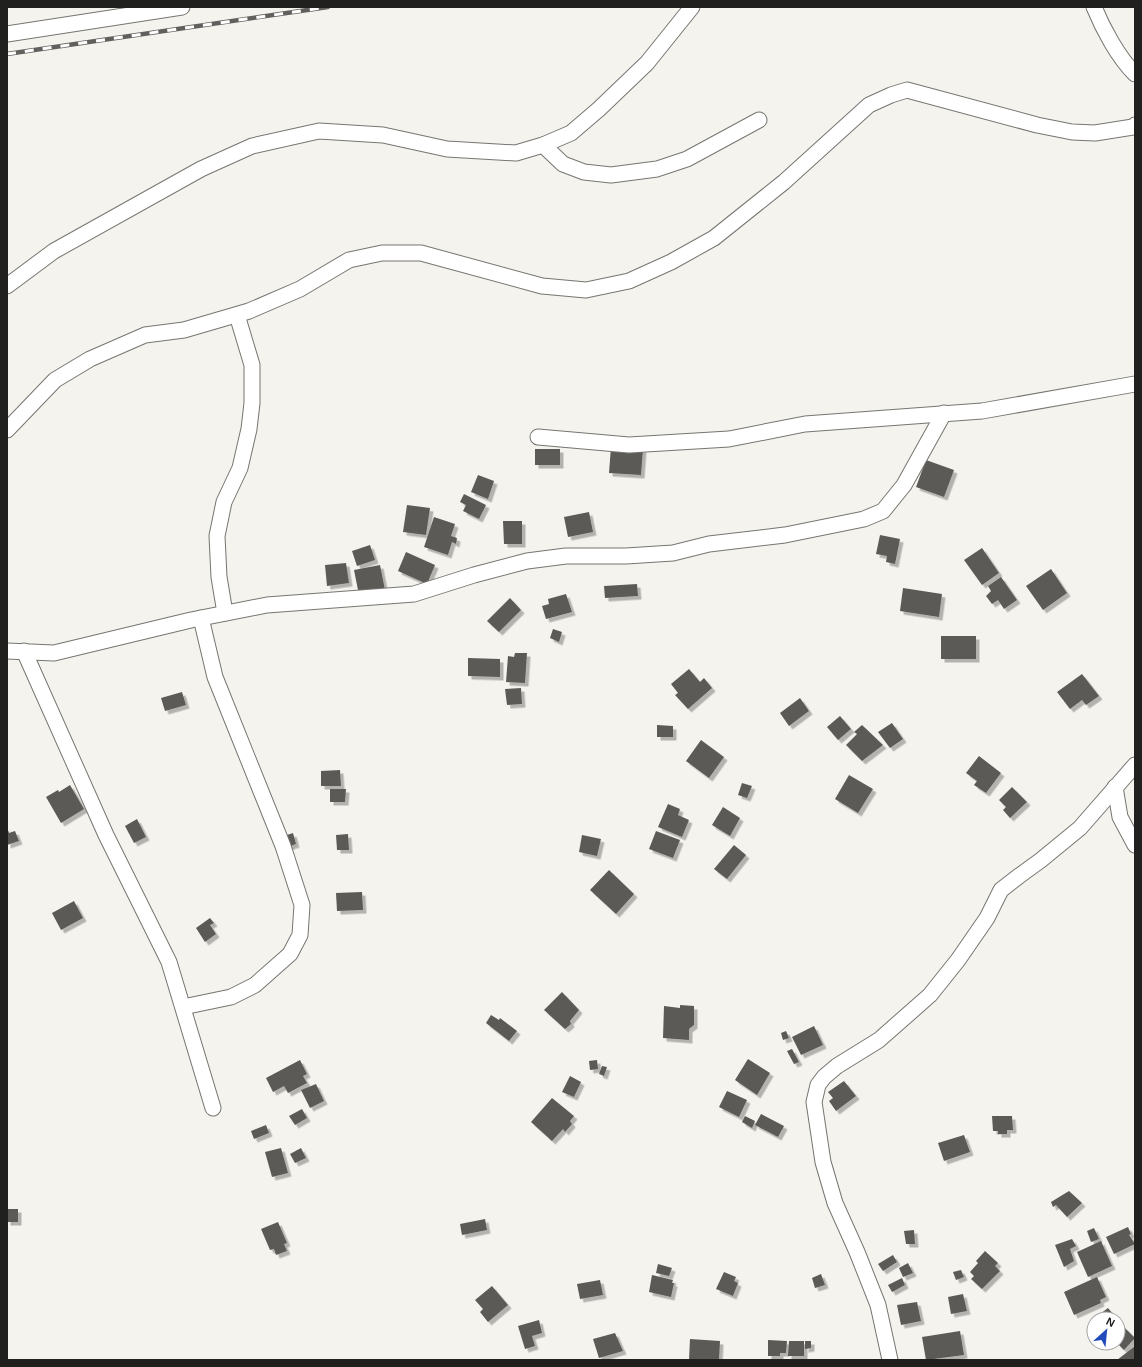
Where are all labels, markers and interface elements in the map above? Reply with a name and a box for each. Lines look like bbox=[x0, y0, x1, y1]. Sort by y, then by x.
north arrow bbox=[1086, 1311, 1126, 1351]
text: N bbox=[1104, 1315, 1117, 1329]

